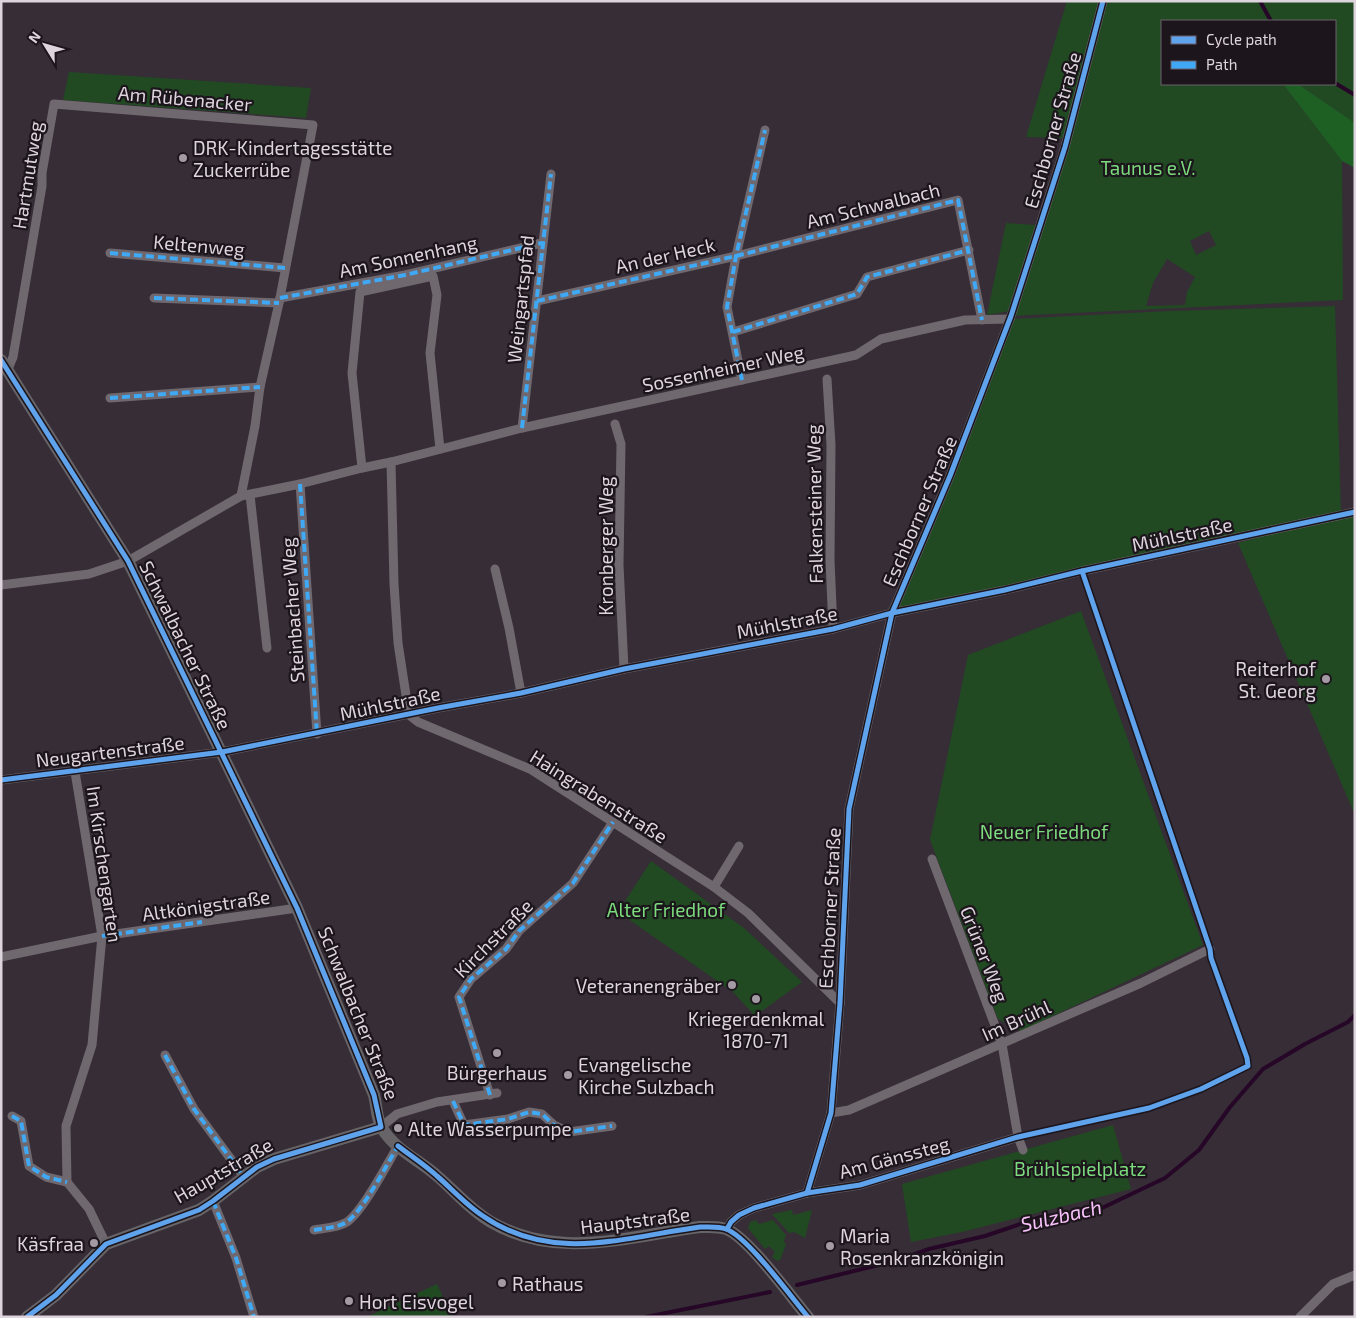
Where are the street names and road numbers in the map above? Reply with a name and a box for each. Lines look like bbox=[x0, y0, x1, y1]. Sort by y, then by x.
street label: Eschborner Straße bbox=[1019, 49, 1085, 211]
street label: Am Rübenacker bbox=[117, 81, 253, 115]
street label: Hartmutweg bbox=[7, 119, 47, 231]
street label: Am Schwalbach bbox=[804, 177, 942, 233]
street label: Keltenweg bbox=[152, 230, 246, 260]
street label: Am Sonnenhang bbox=[337, 230, 480, 282]
street label: An der Heck bbox=[613, 232, 717, 278]
street label: Weingartspfad bbox=[502, 234, 538, 364]
street label: Sossenheimer Weg bbox=[640, 340, 806, 396]
street label: Falkensteiner Weg bbox=[801, 424, 827, 584]
street label: Eschborner Straße bbox=[877, 432, 961, 590]
street label: Kronberger Weg bbox=[594, 476, 617, 616]
street label: Mühlstraße bbox=[1130, 512, 1234, 556]
street label: Steinbacher Weg bbox=[275, 536, 309, 683]
street label: Schwalbacher Straße bbox=[135, 557, 237, 733]
street label: Mühlstraße bbox=[735, 601, 839, 643]
street label: Mühlstraße bbox=[338, 681, 442, 725]
street label: Neugartenstraße bbox=[34, 730, 186, 772]
street label: Haingrabenstraße bbox=[526, 744, 672, 848]
street label: Im Kirschengarten bbox=[83, 784, 127, 944]
street label: Eschborner Straße bbox=[813, 827, 845, 989]
street label: Altkönigstraße bbox=[140, 885, 272, 925]
street label: Kirchstraße bbox=[449, 894, 537, 982]
street label: Grüner Weg bbox=[956, 903, 1014, 1006]
street label: Schwalbacher Straße bbox=[314, 923, 404, 1103]
street label: Im Brühl bbox=[978, 995, 1054, 1045]
street label: Am Gänssteg bbox=[836, 1131, 952, 1183]
street label: Hauptstraße bbox=[170, 1132, 276, 1208]
street label: Hauptstraße bbox=[579, 1202, 691, 1238]

